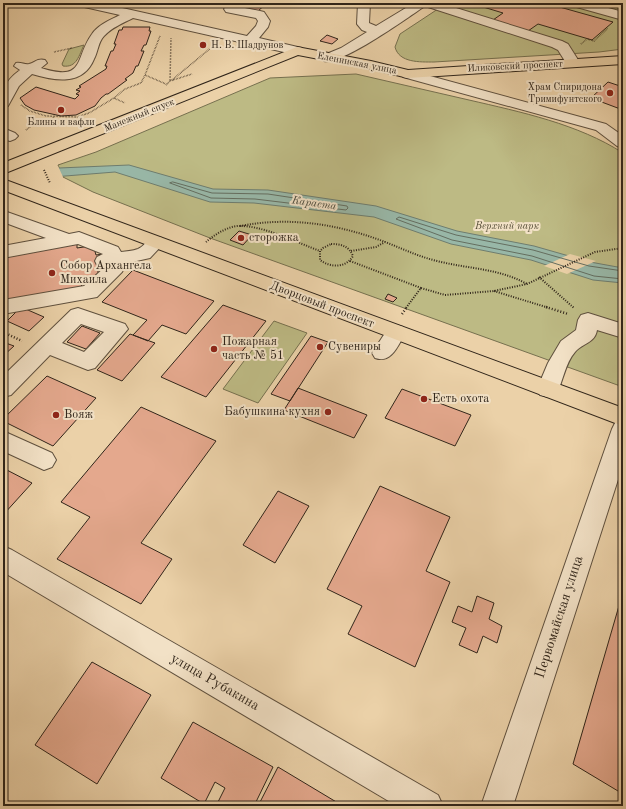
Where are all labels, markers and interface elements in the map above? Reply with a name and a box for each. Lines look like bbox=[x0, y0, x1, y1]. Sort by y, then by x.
marker: Н. В. Шадрунов bbox=[198, 40, 208, 50]
place label: Н. В. Шадрунов bbox=[211, 40, 284, 50]
street label: Еленинская улица bbox=[316, 50, 398, 76]
street label: Иликовский проспект bbox=[467, 58, 563, 73]
place label: Храм Спиридона Тримифунтского bbox=[527, 82, 602, 105]
marker: Храм Спиридона Тримифунтского bbox=[605, 88, 615, 98]
street label: Манежный спуск bbox=[102, 96, 176, 134]
marker: Блины и вафли bbox=[56, 105, 66, 115]
place label: Блины и вафли bbox=[27, 117, 95, 128]
water label: Караста bbox=[290, 195, 337, 213]
park label: Верхний парк bbox=[474, 221, 539, 232]
place label: сторожка bbox=[249, 232, 299, 244]
marker: сторожка bbox=[236, 233, 246, 243]
place label: Собор Архангела Михаила bbox=[60, 260, 151, 286]
marker: Собор Архангела Михаила bbox=[47, 268, 57, 278]
street label: Дворцовый проспект bbox=[268, 280, 376, 331]
place label: Пожарная часть № 51 bbox=[222, 336, 284, 362]
place label: Сувениры bbox=[328, 341, 381, 353]
marker: Сувениры bbox=[315, 342, 325, 352]
marker: Пожарная часть № 51 bbox=[209, 344, 219, 354]
place label: Есть охота bbox=[432, 393, 489, 405]
marker: Есть охота bbox=[419, 394, 429, 404]
place label: Бабушкина кухня bbox=[224, 406, 320, 418]
marker: Бабушкина кухня bbox=[323, 407, 333, 417]
place label: Вояж bbox=[64, 409, 93, 421]
marker: Вояж bbox=[51, 410, 61, 420]
street label: Первомайская улица bbox=[533, 554, 585, 680]
street label: улица Рубакина bbox=[168, 651, 262, 713]

